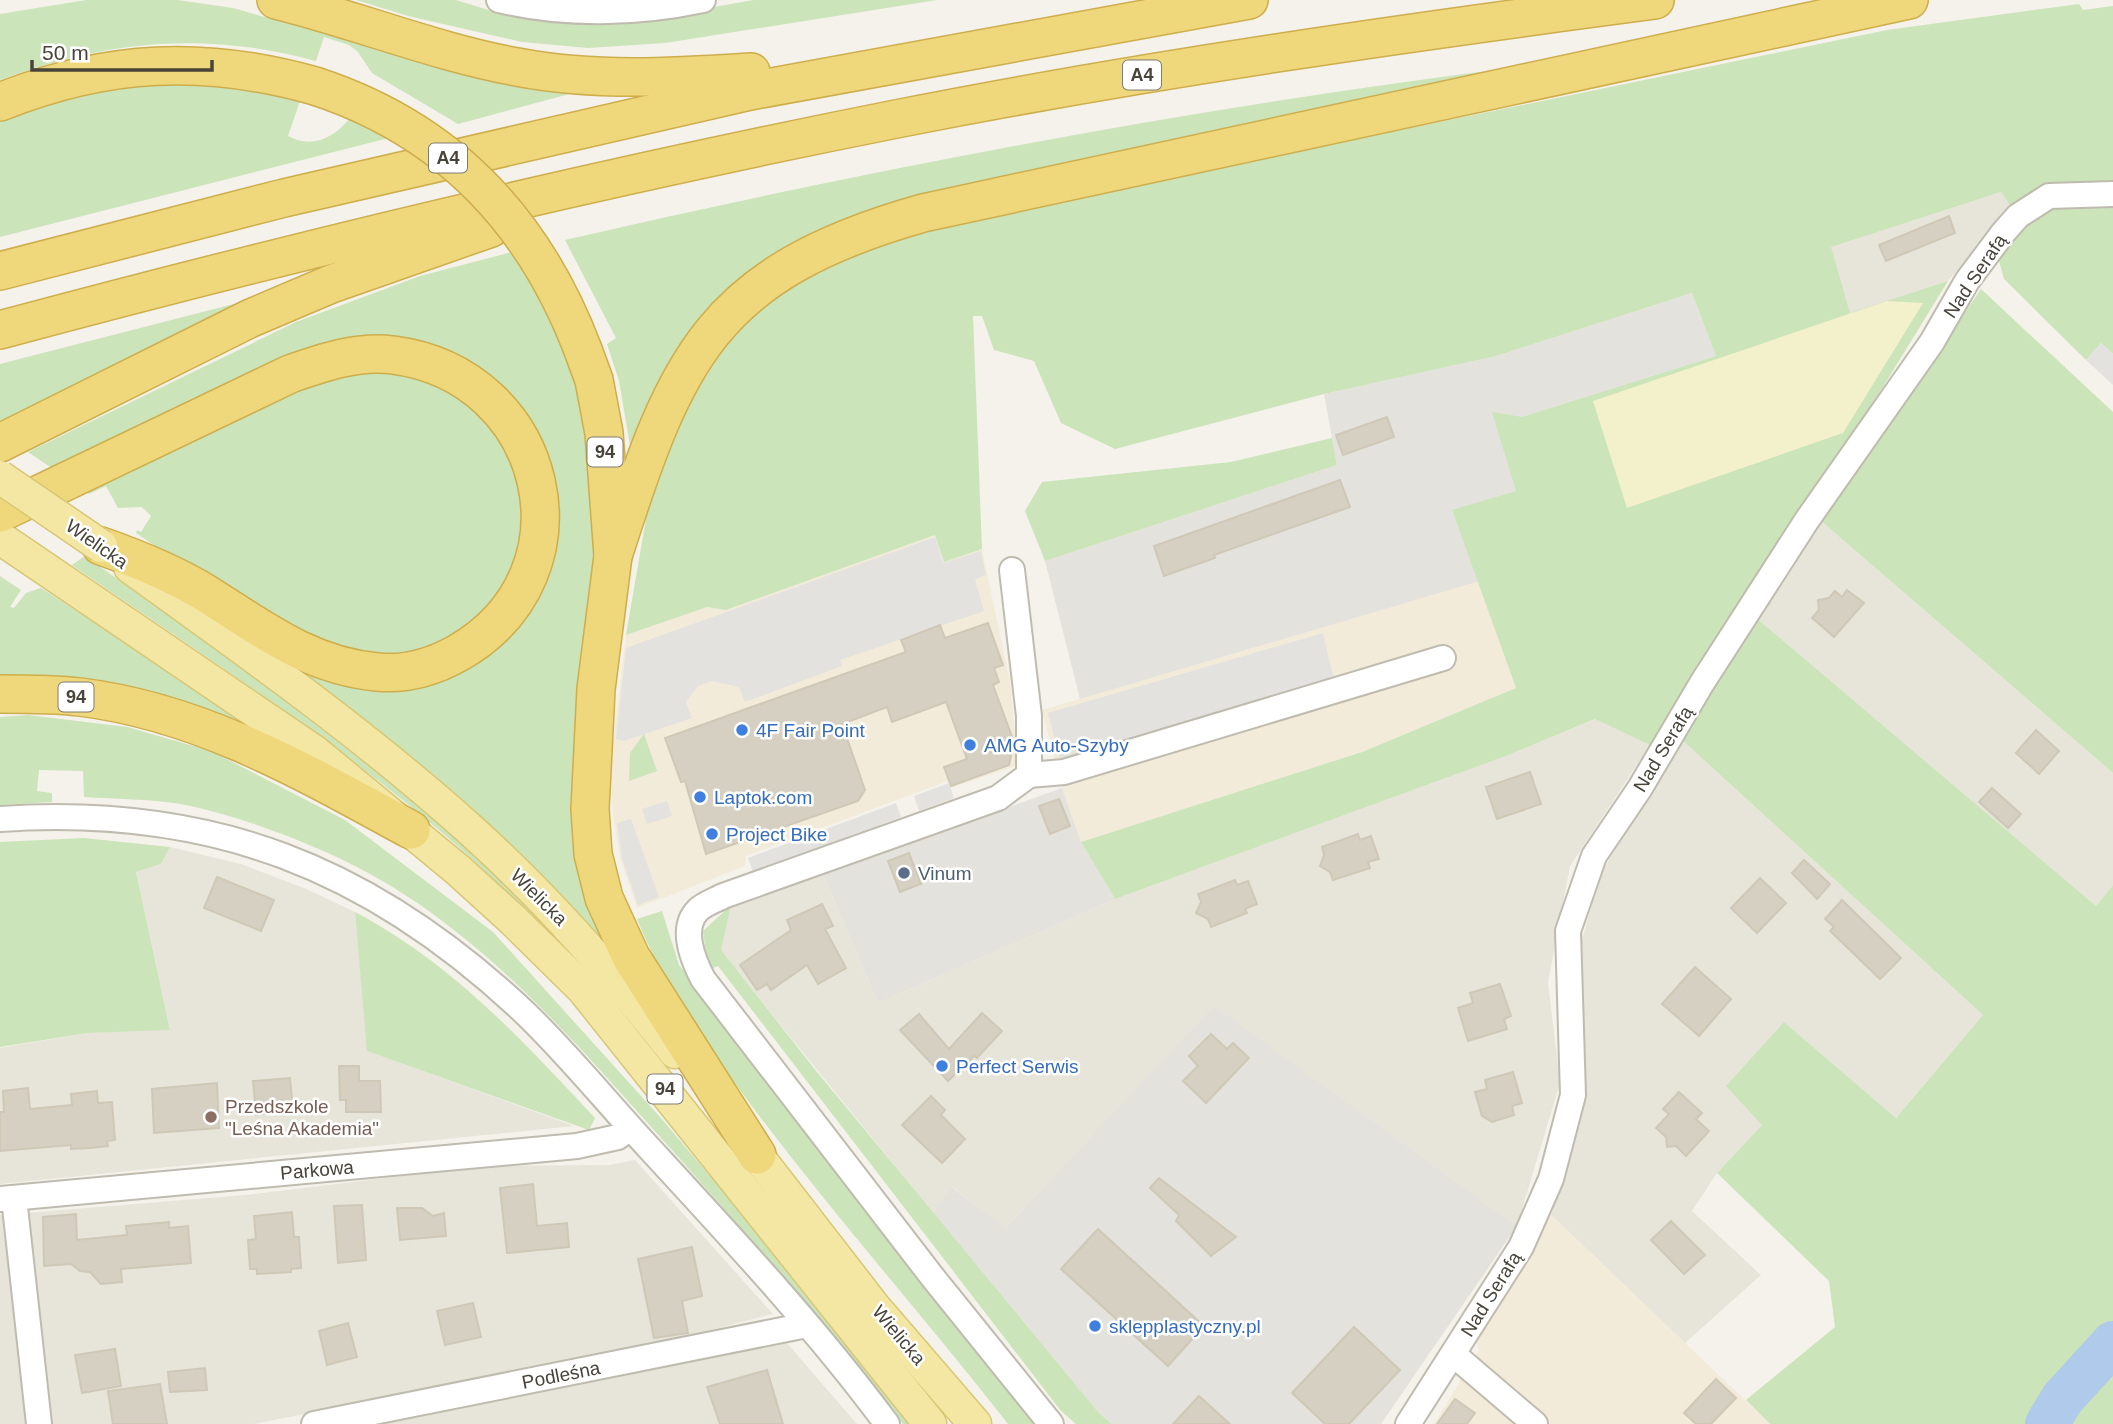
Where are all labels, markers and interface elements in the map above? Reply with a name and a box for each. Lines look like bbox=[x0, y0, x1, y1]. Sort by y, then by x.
scale bar bbox=[32, 28, 212, 72]
text: 50 m bbox=[42, 41, 89, 64]
road number: A4 bbox=[1123, 60, 1161, 90]
road number: A4 bbox=[429, 144, 467, 173]
street label: Nad Serafą bbox=[1939, 230, 2011, 322]
road number: 94 bbox=[588, 438, 622, 466]
street label: Wielicka bbox=[62, 515, 132, 573]
road number: 94 bbox=[58, 682, 94, 712]
street label: Nad Serafą bbox=[1629, 702, 1697, 796]
place label: 4F Fair Point bbox=[756, 720, 865, 741]
marker: 4F Fair Point bbox=[734, 722, 750, 738]
place label: AMG Auto-Szyby bbox=[984, 735, 1129, 756]
marker: AMG Auto-Szyby bbox=[962, 737, 978, 753]
place label: Laptok.com bbox=[714, 787, 812, 808]
marker: Laptok.com bbox=[692, 789, 708, 805]
place label: Project Bike bbox=[726, 824, 827, 845]
marker: Project Bike bbox=[704, 826, 720, 842]
place label: Vinum bbox=[918, 863, 972, 884]
street label: Wielicka bbox=[507, 865, 572, 930]
marker: Vinum bbox=[896, 865, 912, 881]
place label: Perfect Serwis bbox=[956, 1056, 1078, 1077]
marker: Perfect Serwis bbox=[934, 1058, 950, 1074]
road number: 94 bbox=[648, 1074, 682, 1104]
place label: Przedszkole "Leśna Akademia" bbox=[225, 1096, 379, 1139]
marker: Przedszkole "Leśna Akademia" bbox=[203, 1109, 219, 1125]
street label: Parkowa bbox=[279, 1156, 355, 1184]
street label: Nad Serafą bbox=[1457, 1247, 1526, 1340]
street label: Wielicka bbox=[868, 1301, 930, 1369]
place label: sklepplastyczny.pl bbox=[1109, 1316, 1261, 1337]
marker: sklepplastyczny.pl bbox=[1087, 1318, 1103, 1334]
street label: Podleśna bbox=[520, 1357, 602, 1393]

